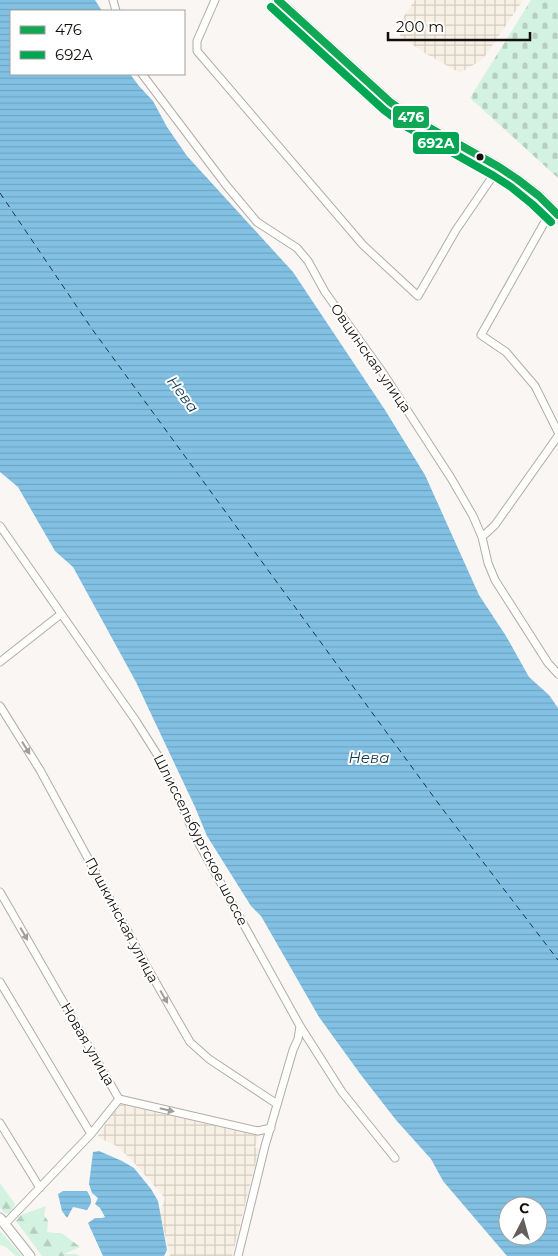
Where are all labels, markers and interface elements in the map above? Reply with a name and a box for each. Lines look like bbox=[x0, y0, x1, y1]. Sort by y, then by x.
legend bbox=[10, 10, 185, 75]
scale bar bbox=[388, 10, 530, 42]
text: 200 m bbox=[396, 17, 444, 36]
text: 476 bbox=[55, 20, 82, 39]
text: 692А bbox=[55, 45, 93, 64]
line badge: 476 bbox=[392, 105, 430, 129]
text: 476 bbox=[398, 108, 424, 126]
line badge: 692А bbox=[412, 131, 460, 155]
text: 692А bbox=[417, 134, 455, 152]
unlabelled marker bbox=[475, 152, 485, 162]
street label: Овцинская улица bbox=[327, 300, 415, 416]
water label: Нева bbox=[163, 372, 203, 416]
one-way arrow bbox=[21, 741, 31, 754]
water label: Нева bbox=[348, 748, 390, 767]
street label: Шлиссельбургское шоссе bbox=[150, 751, 252, 929]
street label: Пушкинская улица bbox=[81, 854, 163, 986]
one-way arrow bbox=[20, 927, 29, 941]
one-way arrow bbox=[160, 990, 169, 1003]
street label: Новая улица bbox=[57, 999, 119, 1089]
one-way arrow bbox=[159, 1106, 174, 1114]
north arrow bbox=[498, 1196, 548, 1246]
text: С bbox=[518, 1199, 530, 1218]

